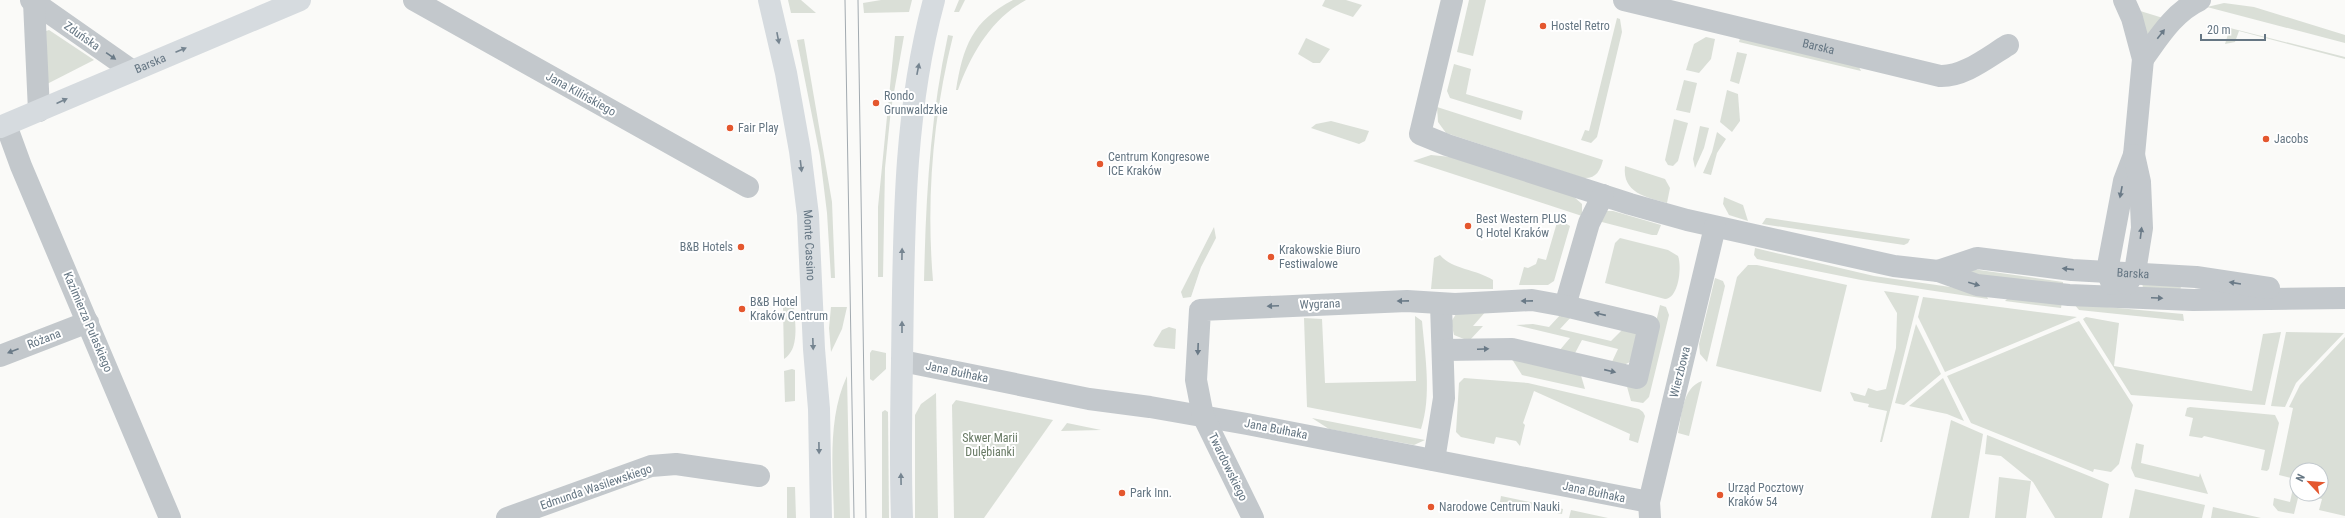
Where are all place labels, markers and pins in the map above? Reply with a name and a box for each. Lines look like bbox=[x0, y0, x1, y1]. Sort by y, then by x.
place label: Hostel Retro bbox=[1551, 19, 1610, 33]
marker: Hostel Retro bbox=[1538, 21, 1548, 31]
place label: Rondo Grunwaldzkie bbox=[884, 89, 948, 117]
marker: Rondo Grunwaldzkie bbox=[871, 98, 881, 108]
place label: Fair Play bbox=[738, 121, 779, 135]
marker: Fair Play bbox=[725, 123, 735, 133]
place label: Jacobs bbox=[2274, 132, 2309, 146]
marker: Jacobs bbox=[2261, 134, 2271, 144]
place label: Centrum Kongresowe ICE Kraków bbox=[1108, 150, 1210, 178]
marker: Centrum Kongresowe ICE Kraków bbox=[1095, 159, 1105, 169]
place label: Best Western PLUS Q Hotel Kraków bbox=[1476, 212, 1566, 240]
marker: Best Western PLUS Q Hotel Kraków bbox=[1463, 221, 1473, 231]
place label: B&B Hotels bbox=[680, 240, 733, 254]
marker: B&B Hotels bbox=[736, 242, 746, 252]
place label: Krakowskie Biuro Festiwalowe bbox=[1279, 243, 1361, 271]
marker: Krakowskie Biuro Festiwalowe bbox=[1266, 252, 1276, 262]
place label: B&B Hotel Kraków Centrum bbox=[750, 295, 828, 323]
marker: B&B Hotel Kraków Centrum bbox=[737, 304, 747, 314]
place label: Urząd Pocztowy Kraków 54 bbox=[1728, 481, 1804, 509]
place label: Park Inn. bbox=[1130, 486, 1172, 500]
marker: Park Inn. bbox=[1117, 488, 1127, 498]
marker: Urząd Pocztowy Kraków 54 bbox=[1715, 490, 1725, 500]
place label: Narodowe Centrum Nauki bbox=[1439, 500, 1560, 514]
marker: Narodowe Centrum Nauki bbox=[1426, 502, 1436, 512]

